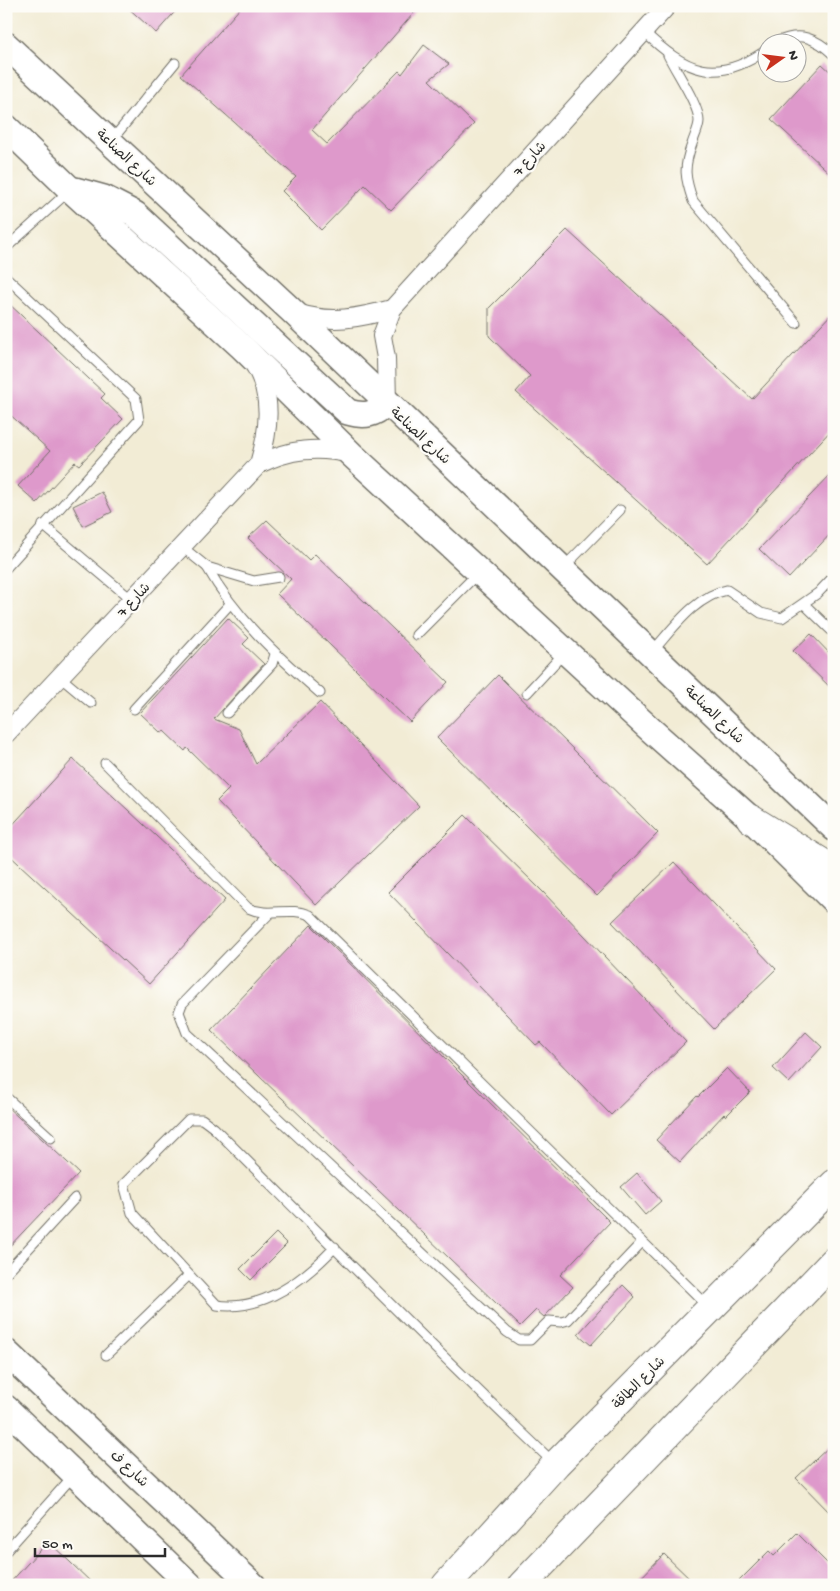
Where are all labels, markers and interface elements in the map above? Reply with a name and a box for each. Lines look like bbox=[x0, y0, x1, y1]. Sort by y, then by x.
north arrow bbox=[758, 32, 808, 82]
text: N bbox=[783, 49, 802, 62]
street label: شارع الصناعة bbox=[92, 127, 159, 191]
street label: شارع 7 bbox=[510, 139, 551, 181]
street label: شارع الصناعة bbox=[386, 405, 453, 469]
street label: شارع 7 bbox=[114, 580, 155, 622]
street label: شارع الصناعة bbox=[680, 683, 747, 748]
street label: شارع الطاقة bbox=[610, 1354, 670, 1414]
street label: شارع ف bbox=[106, 1448, 151, 1492]
scale bar bbox=[35, 1526, 165, 1558]
text: 50 m bbox=[42, 1536, 73, 1554]

